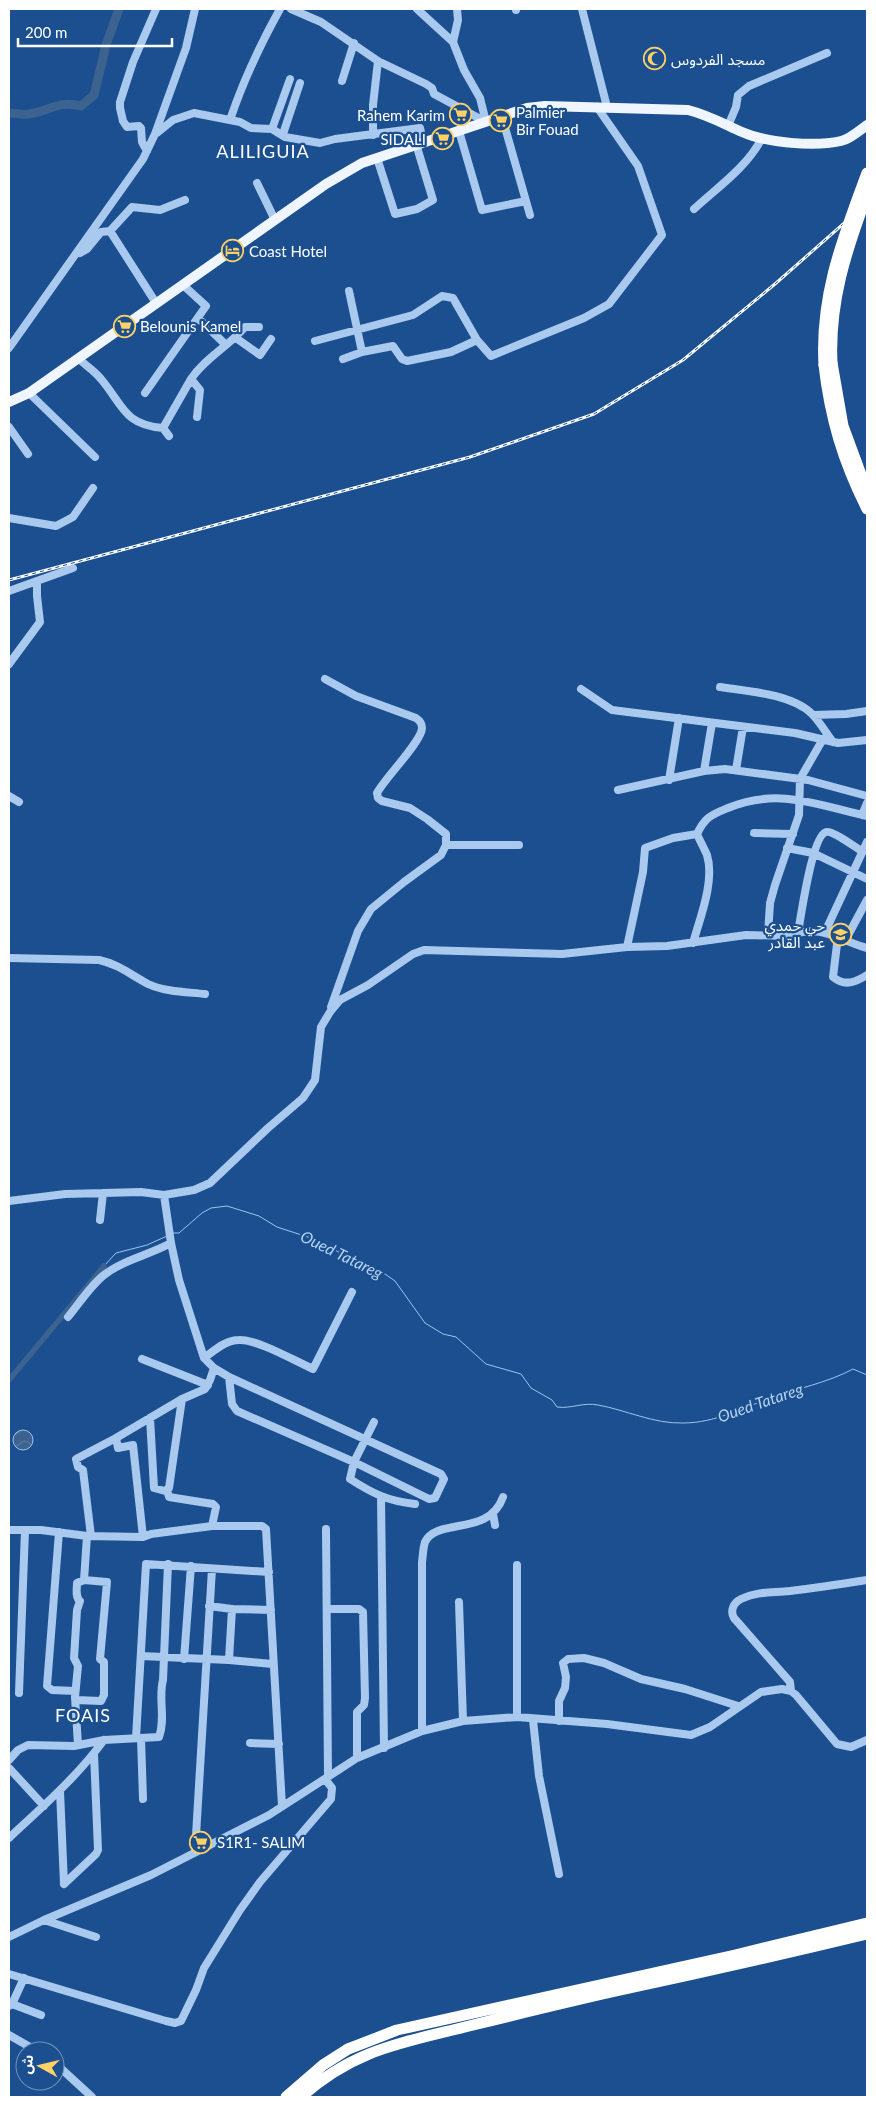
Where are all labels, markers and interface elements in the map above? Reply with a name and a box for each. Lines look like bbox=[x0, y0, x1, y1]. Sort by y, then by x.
scale bar bbox=[18, 15, 171, 47]
text: 200 m bbox=[25, 23, 67, 41]
mosque icon: مسجد الفردوس bbox=[643, 47, 667, 71]
place label: مسجد الفردوس bbox=[671, 50, 765, 69]
supermarket icon: Rahem Karim bbox=[449, 103, 473, 127]
place label: Palmier Bir Fouad bbox=[516, 103, 579, 138]
place label: Rahem Karim bbox=[357, 106, 445, 124]
supermarket icon: Palmier Bir Fouad bbox=[488, 109, 512, 133]
supermarket icon: SIDALI bbox=[430, 127, 454, 151]
place label: SIDALI bbox=[380, 130, 426, 148]
district label: ALILIGUIA bbox=[216, 140, 310, 162]
hotel icon: Coast Hotel bbox=[221, 239, 245, 263]
place label: Coast Hotel bbox=[249, 242, 327, 260]
supermarket icon: Belounis Kamel bbox=[112, 314, 136, 338]
place label: Belounis Kamel bbox=[140, 317, 241, 335]
place label: حي حمدي عبد القادر bbox=[764, 916, 825, 952]
school or university icon: حي حمدي عبد القادر bbox=[829, 922, 853, 946]
water label: Oued Tatareg bbox=[298, 1226, 386, 1282]
water label: Oued Tatareg bbox=[715, 1378, 805, 1425]
district label: FOAIS bbox=[55, 1704, 111, 1726]
supermarket icon: S1R1- SALIM bbox=[189, 1830, 213, 1854]
place label: S1R1- SALIM bbox=[217, 1833, 305, 1851]
north arrow bbox=[15, 2041, 65, 2091]
text: ش bbox=[17, 2053, 36, 2075]

